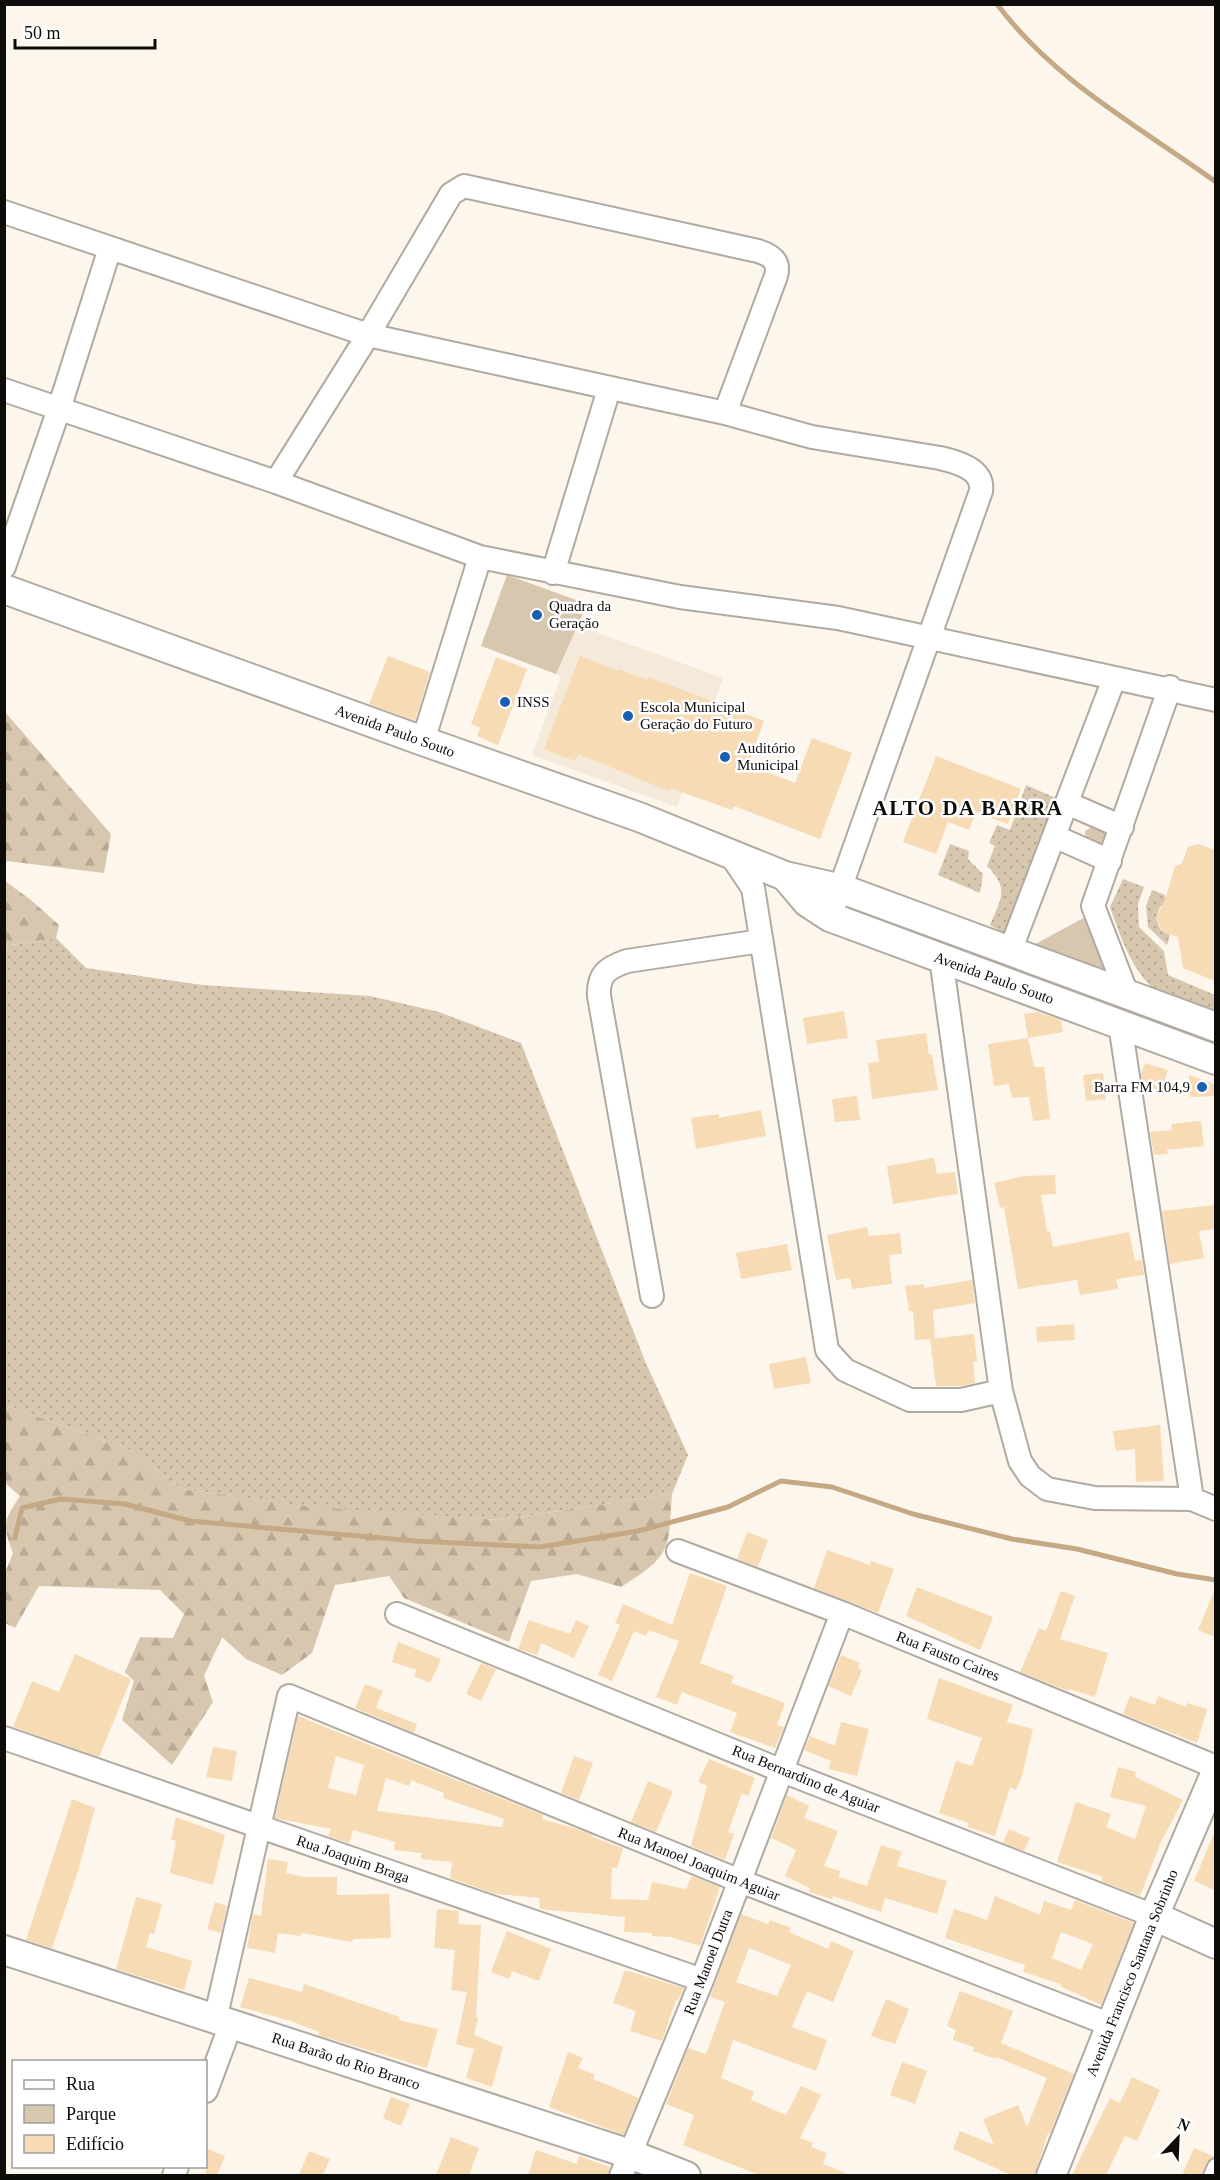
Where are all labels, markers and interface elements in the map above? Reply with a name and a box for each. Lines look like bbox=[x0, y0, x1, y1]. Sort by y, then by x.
scale bar bbox=[15, 12, 154, 50]
text: 50 m bbox=[24, 23, 61, 43]
place label: Quadra da Geração bbox=[549, 598, 611, 631]
marker: Quadra da Geração bbox=[530, 608, 544, 622]
place label: INSS bbox=[517, 694, 550, 710]
marker: INSS bbox=[498, 695, 512, 709]
place label: Escola Municipal Geração do Futuro bbox=[640, 699, 752, 732]
street label: Avenida Paulo Souto bbox=[333, 702, 457, 760]
marker: Escola Municipal Geração do Futuro bbox=[621, 709, 635, 723]
place label: Auditório Municipal bbox=[737, 740, 799, 773]
marker: Auditório Municipal bbox=[718, 750, 732, 764]
district label: ALTO DA BARRA bbox=[872, 796, 1064, 820]
street label: Avenida Paulo Souto bbox=[932, 949, 1056, 1007]
place label: Barra FM 104,9 bbox=[1094, 1079, 1190, 1095]
marker: Barra FM 104,9 bbox=[1195, 1080, 1209, 1094]
street label: Rua Fausto Caires bbox=[894, 1628, 1002, 1684]
street label: Rua Bernardino de Aguiar bbox=[730, 1742, 882, 1816]
street label: Rua Manoel Joaquim Aguiar bbox=[616, 1824, 782, 1904]
street label: Rua Joaquim Braga bbox=[294, 1832, 412, 1886]
street label: Avenida Francisco Santana Sobrinho bbox=[1083, 1867, 1181, 2079]
street label: Rua Manoel Dutra bbox=[681, 1907, 736, 2017]
street label: Rua Barão do Rio Branco bbox=[270, 2029, 422, 2093]
legend bbox=[12, 2060, 207, 2168]
text: Rua bbox=[66, 2074, 95, 2094]
text: Parque bbox=[66, 2104, 116, 2124]
north arrow bbox=[1148, 2108, 1208, 2168]
text: N bbox=[1175, 2115, 1193, 2135]
text: Edifício bbox=[66, 2134, 124, 2154]

